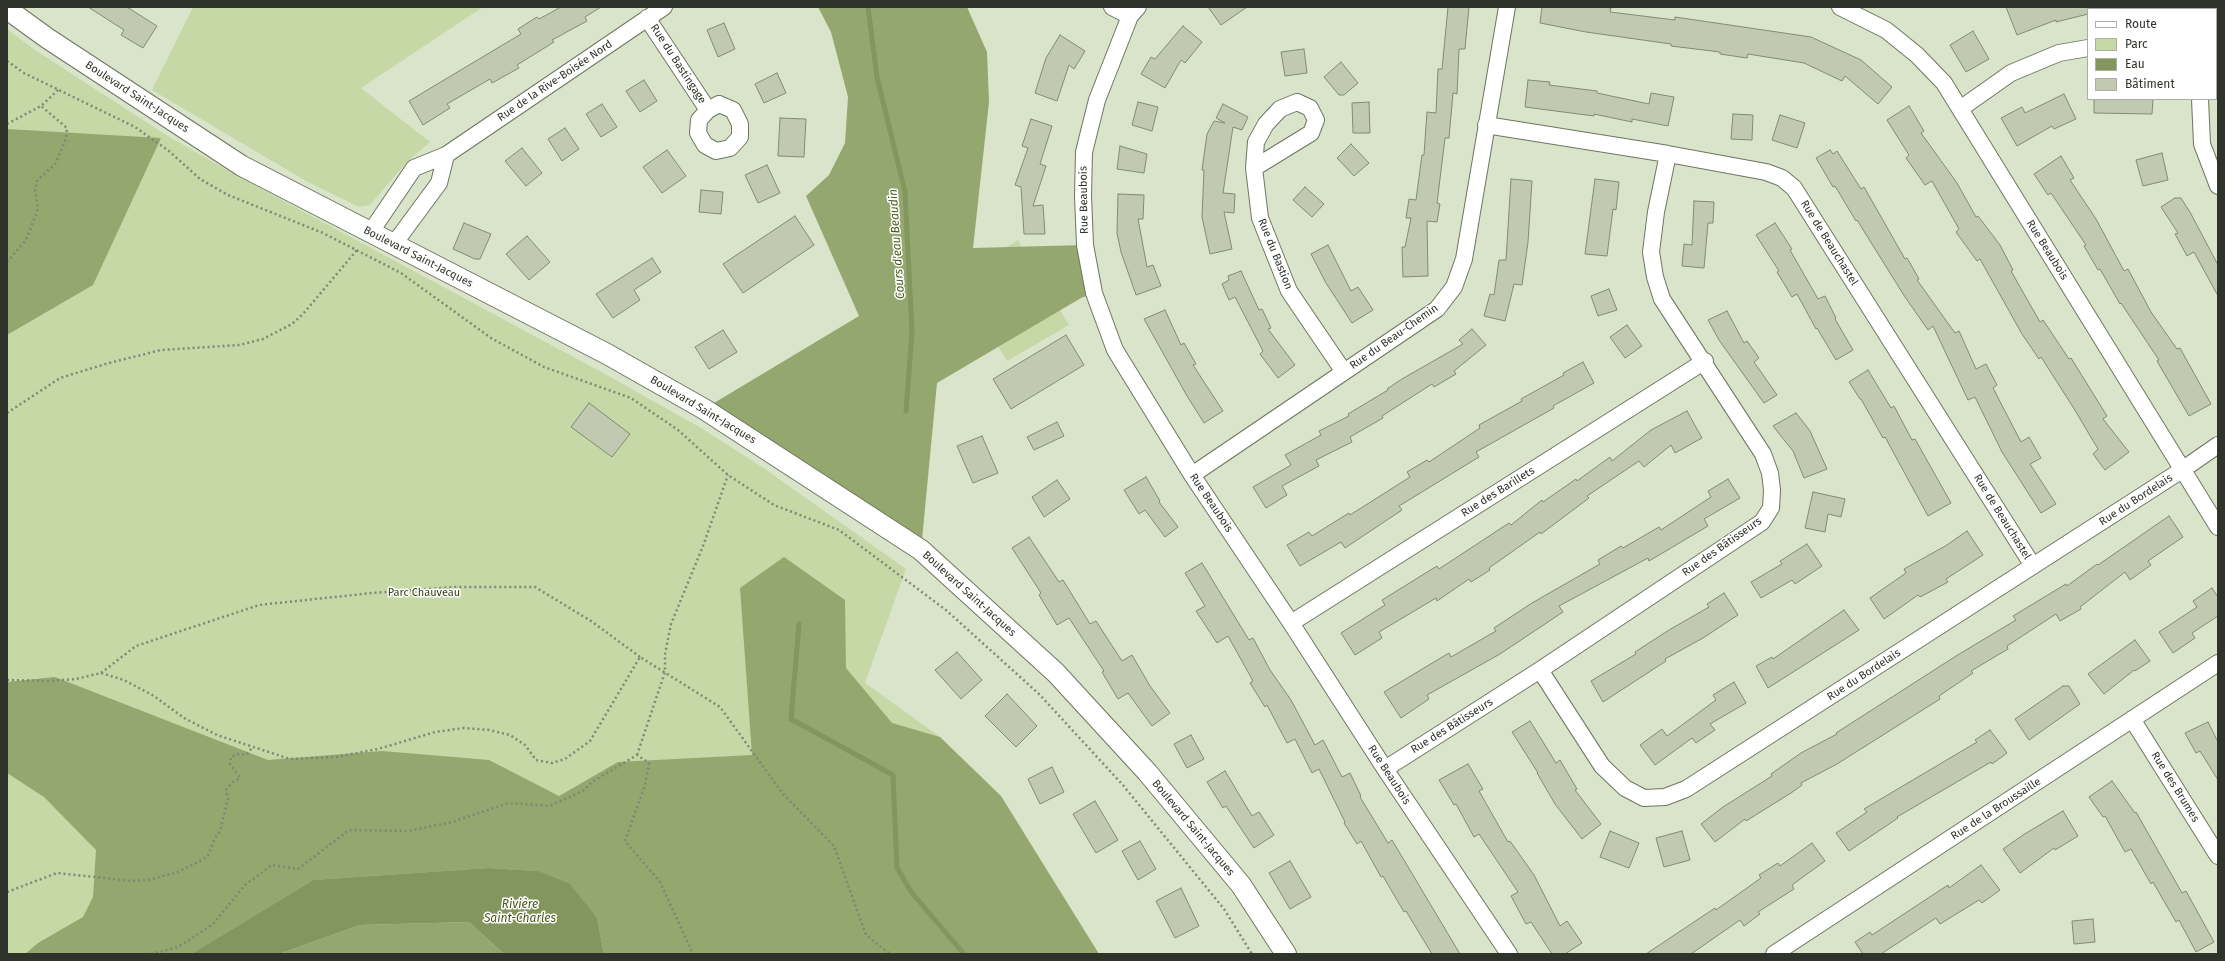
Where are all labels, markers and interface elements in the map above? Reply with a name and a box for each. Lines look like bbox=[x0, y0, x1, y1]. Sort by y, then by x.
legend bbox=[2087, 8, 2217, 100]
text: Route bbox=[2125, 17, 2157, 31]
street label: Rue du Bastingage bbox=[647, 22, 709, 106]
text: Parc bbox=[2125, 37, 2148, 51]
street label: Rue de la Rive-Boisée Nord bbox=[495, 38, 615, 124]
text: Eau bbox=[2125, 57, 2145, 71]
street label: Boulevard Saint-Jacques bbox=[83, 58, 191, 136]
text: Bâtiment bbox=[2125, 77, 2175, 91]
street label: Rue Beaubois bbox=[1077, 166, 1091, 234]
water label: Cours d'eau Beaudin bbox=[886, 189, 908, 299]
street label: Rue de Beauchastel bbox=[1797, 198, 1861, 288]
street label: Rue du Bastion bbox=[1255, 217, 1295, 291]
street label: Rue Beaubois bbox=[2023, 218, 2071, 282]
street label: Boulevard Saint-Jacques bbox=[361, 224, 475, 290]
street label: Rue du Beau-Chemin bbox=[1347, 302, 1441, 372]
street label: Boulevard Saint-Jacques bbox=[648, 373, 758, 447]
street label: Rue des Barillets bbox=[1459, 464, 1537, 520]
street label: Rue Beaubois bbox=[1186, 471, 1236, 535]
street label: Rue du Bordelais bbox=[2097, 471, 2175, 529]
street label: Rue de Beauchastel bbox=[1970, 472, 2034, 562]
street label: Rue des Bâtisseurs bbox=[1680, 515, 1764, 579]
street label: Boulevard Saint-Jacques bbox=[920, 549, 1018, 639]
park label: Parc Chauveau bbox=[388, 586, 460, 600]
street label: Rue du Bordelais bbox=[1825, 646, 1903, 704]
street label: Rue des Bâtisseurs bbox=[1409, 695, 1495, 757]
street label: Rue Beaubois bbox=[1365, 743, 1413, 807]
street label: Rue des Brumes bbox=[2148, 749, 2202, 825]
street label: Rue de la Broussaille bbox=[1949, 775, 2043, 843]
street label: Boulevard Saint-Jacques bbox=[1149, 777, 1237, 879]
water label: Rivière Saint-Charles bbox=[484, 898, 556, 926]

